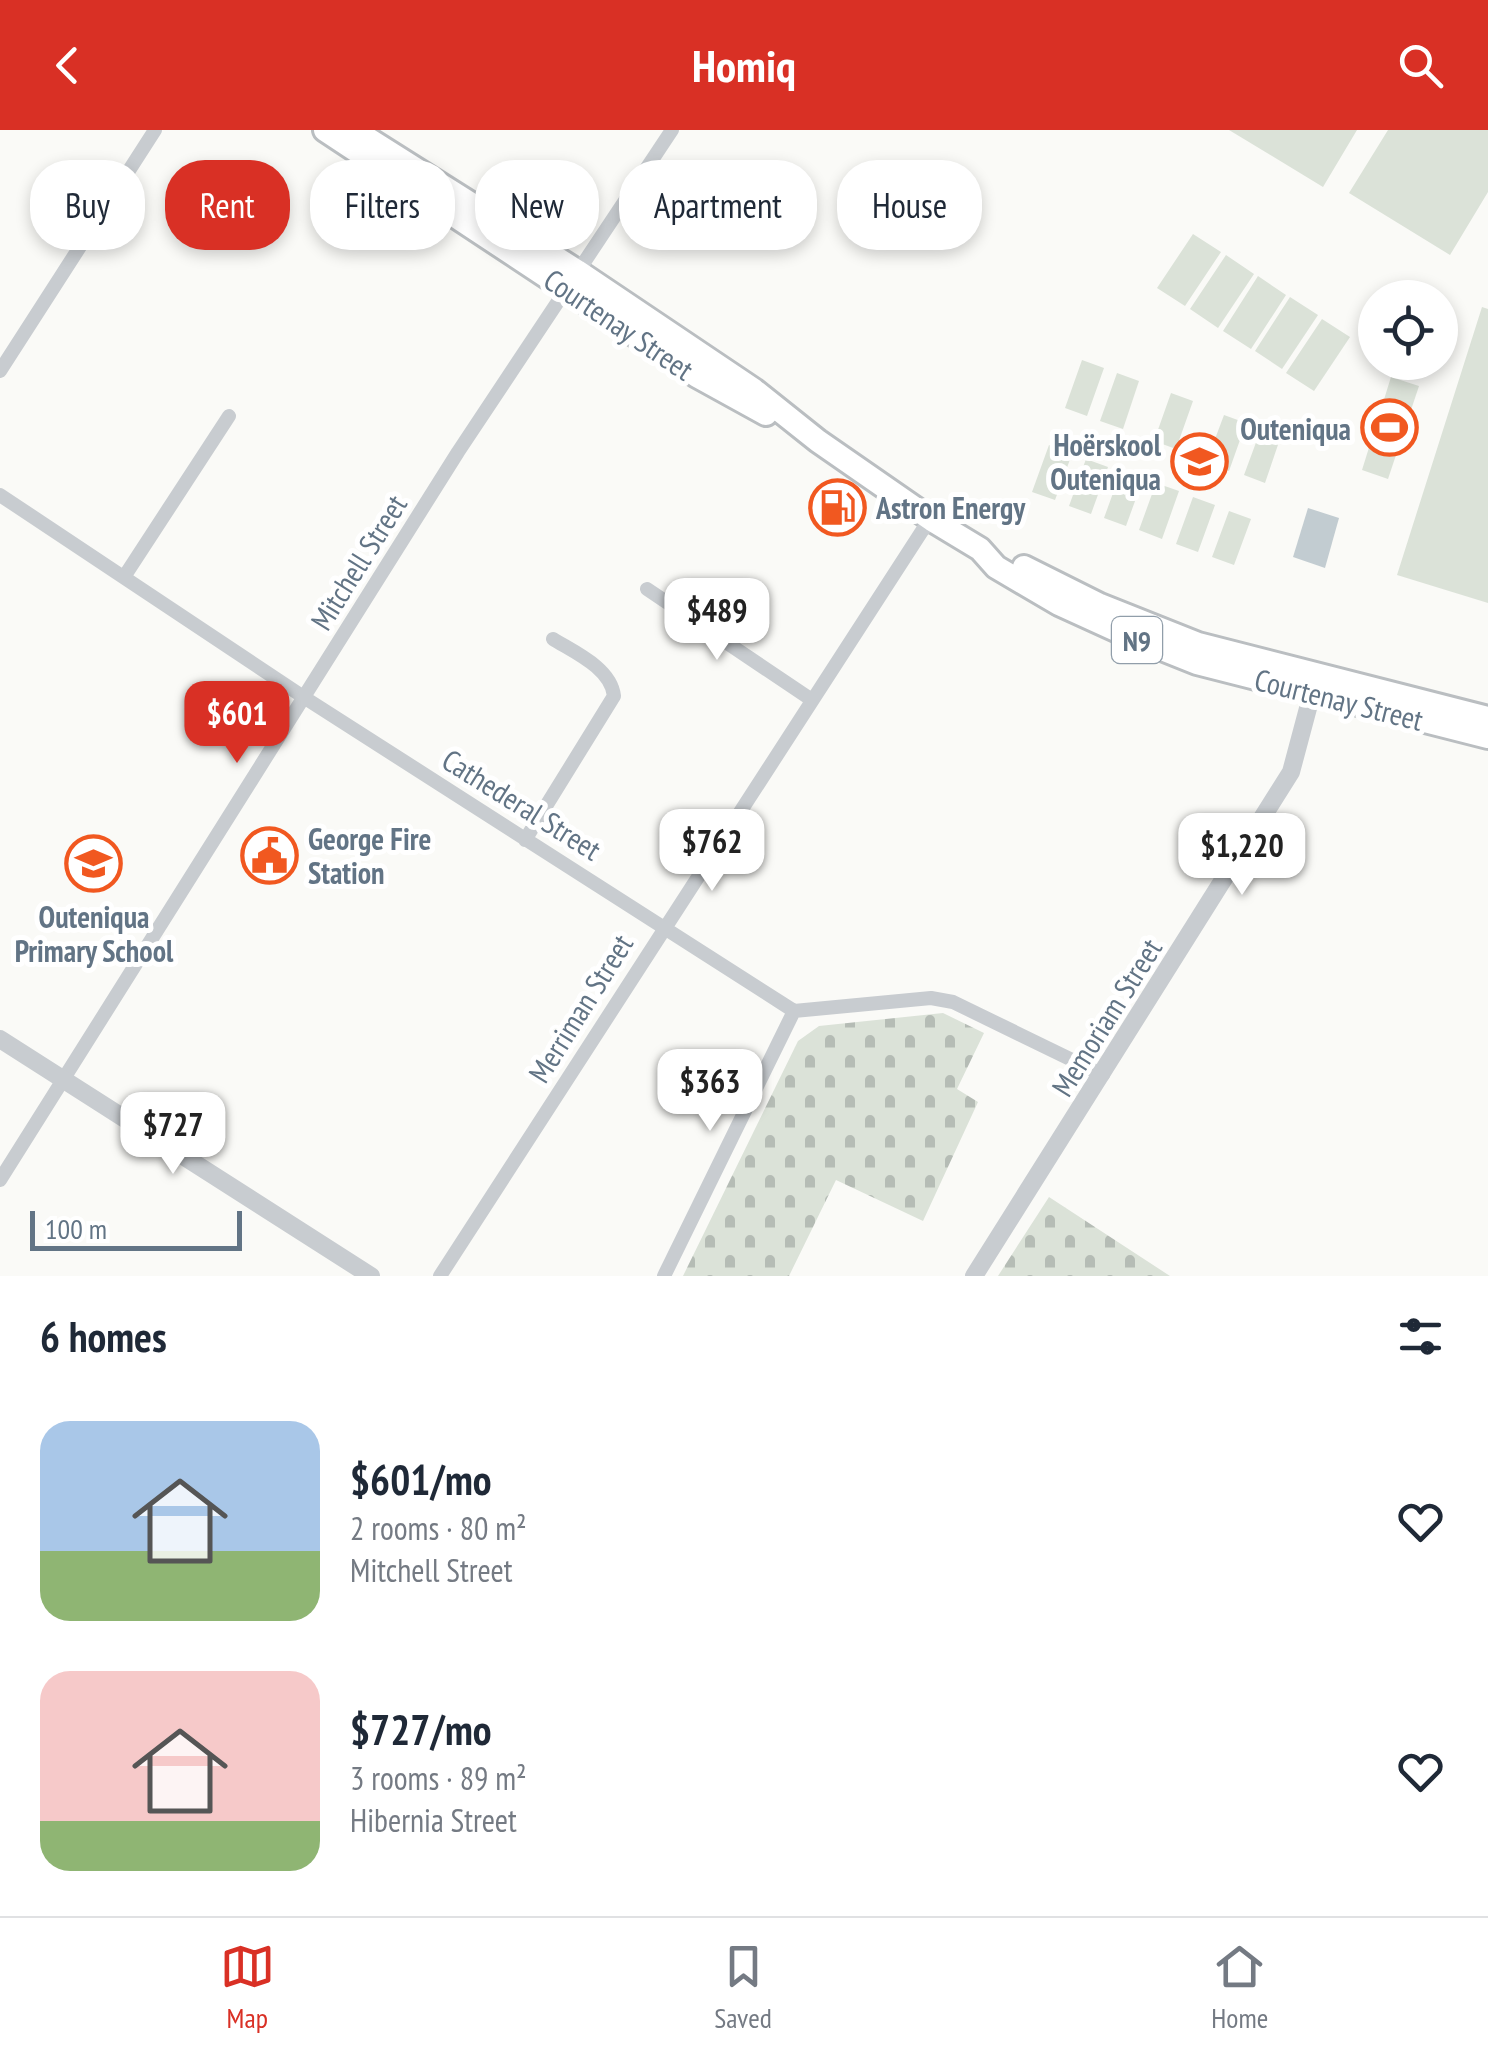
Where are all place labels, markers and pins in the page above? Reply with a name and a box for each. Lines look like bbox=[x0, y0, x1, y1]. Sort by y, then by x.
sports icon: Outeniqua bbox=[1360, 398, 1420, 458]
place label: Outeniqua bbox=[1240, 409, 1351, 448]
place label: Hoërskool Outeniqua bbox=[1050, 425, 1162, 498]
school or university icon: Hoërskool Outeniqua bbox=[1170, 431, 1230, 491]
fuel station icon: Astron Energy bbox=[807, 477, 867, 537]
place label: Astron Energy bbox=[875, 488, 1026, 527]
pin: $489 bbox=[658, 578, 776, 663]
pin: $601 bbox=[178, 681, 296, 766]
pin: $762 bbox=[653, 809, 771, 894]
pin: $1,220 bbox=[1161, 813, 1323, 898]
place label: George Fire Station bbox=[308, 819, 431, 892]
public building icon: George Fire Station bbox=[239, 825, 299, 885]
school or university icon: Outeniqua Primary School bbox=[64, 833, 124, 893]
place label: Outeniqua Primary School bbox=[15, 897, 174, 970]
pin: $363 bbox=[651, 1049, 769, 1134]
pin: $727 bbox=[114, 1092, 232, 1177]

